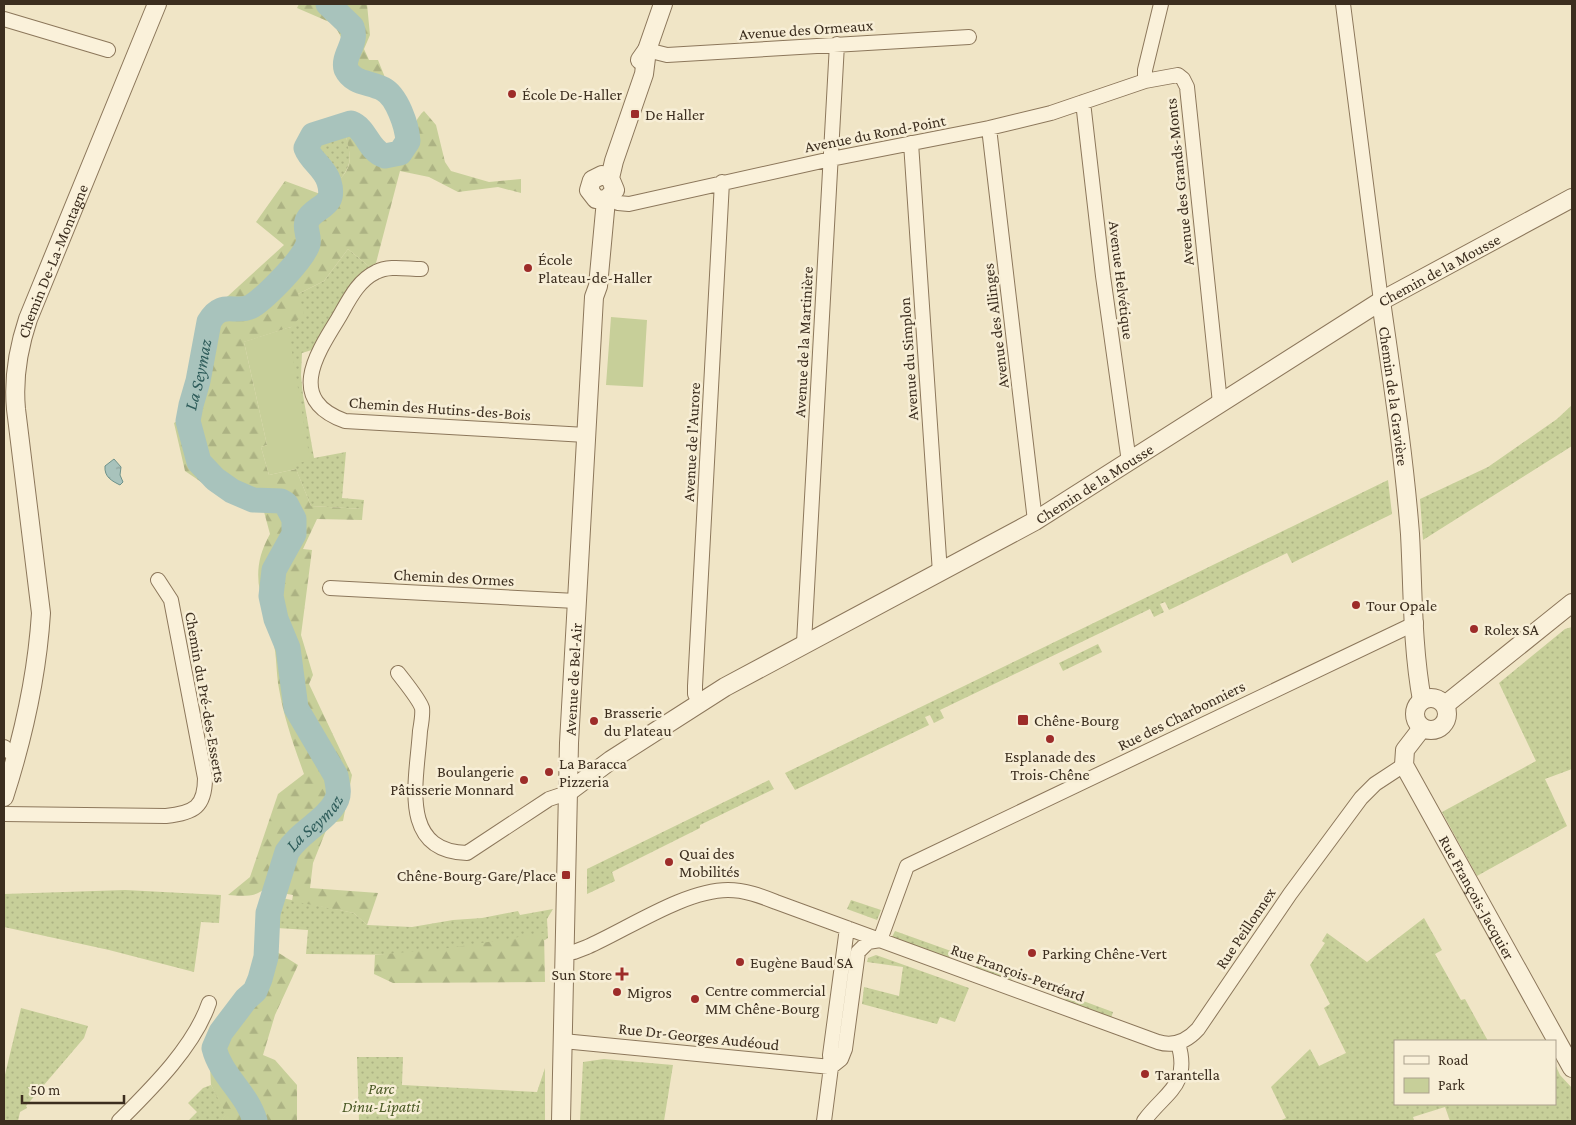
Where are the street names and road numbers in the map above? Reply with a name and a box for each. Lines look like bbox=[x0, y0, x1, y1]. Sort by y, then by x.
street label: Avenue des Ormeaux bbox=[738, 16, 874, 43]
street label: Avenue des Grands-Monts bbox=[1162, 97, 1197, 266]
street label: Avenue du Rond-Point bbox=[803, 111, 948, 155]
street label: Chemin De-La-Montagne bbox=[15, 182, 91, 340]
street label: Avenue Helvétique bbox=[1105, 220, 1137, 340]
street label: Chemin de la Mousse bbox=[1375, 230, 1503, 310]
street label: Avenue des Allinges bbox=[979, 262, 1013, 390]
street label: Avenue de la Martinière bbox=[791, 266, 816, 418]
street label: Avenue du Simplon bbox=[896, 296, 922, 421]
street label: Chemin de la Gravière bbox=[1376, 325, 1411, 467]
street label: Avenue de l'Aurore bbox=[680, 382, 703, 502]
street label: Chemin des Hutins-des-Bois bbox=[348, 394, 532, 423]
street label: Chemin de la Mousse bbox=[1032, 440, 1156, 528]
street label: Chemin des Ormes bbox=[393, 566, 515, 589]
street label: Chemin du Pré-des-Esserts bbox=[182, 610, 229, 784]
street label: Avenue de Bel-Air bbox=[561, 622, 585, 736]
street label: Rue des Charbonniers bbox=[1115, 677, 1248, 754]
street label: Rue François-Jacquier bbox=[1436, 832, 1518, 963]
street label: Rue Peillonnex bbox=[1212, 884, 1279, 972]
street label: Rue François-Perréard bbox=[948, 940, 1088, 1006]
street label: Rue Dr-Georges Audéoud bbox=[618, 1020, 781, 1054]

